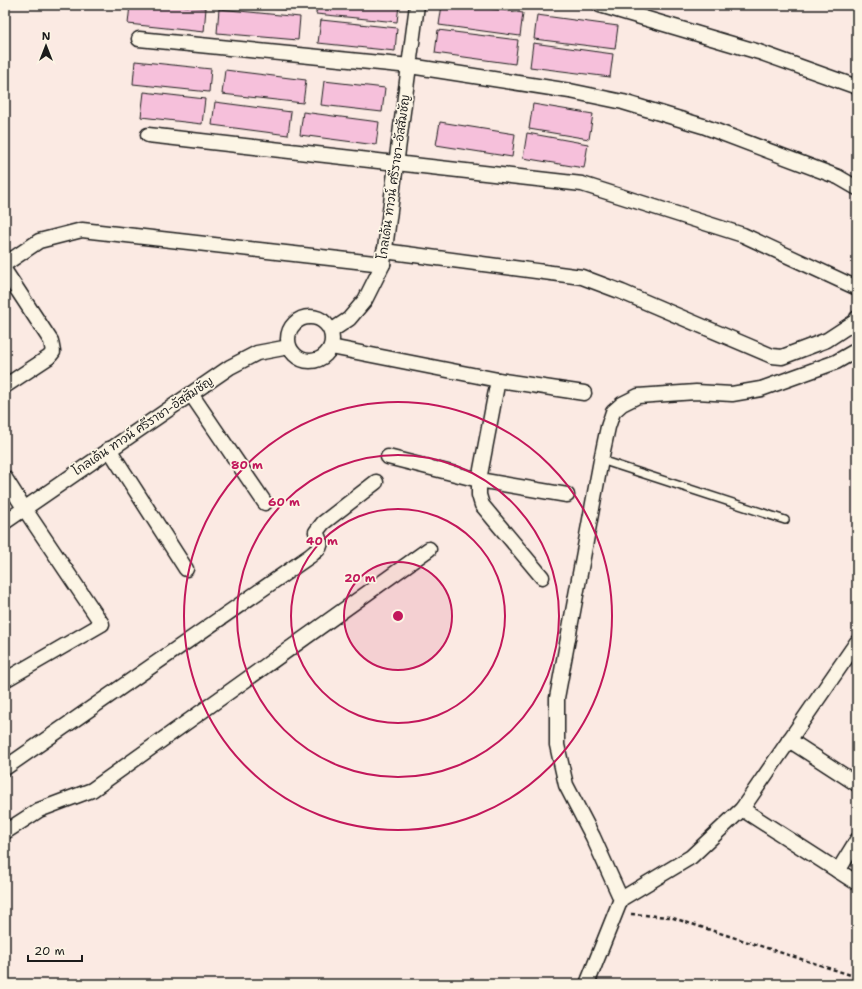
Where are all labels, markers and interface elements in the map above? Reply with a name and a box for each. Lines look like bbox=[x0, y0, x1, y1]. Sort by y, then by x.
north arrow bbox=[26, 26, 66, 66]
text: N bbox=[42, 29, 51, 44]
street label: โกลเด้น ทาวน์ ศรีราชา-อัสสัมชัญ bbox=[375, 94, 413, 260]
street label: โกลเด้น ทาวน์ ศรีราชา-อัสสัมชัญ bbox=[70, 373, 216, 479]
text: 80 m bbox=[231, 457, 263, 473]
text: 60 m bbox=[268, 494, 300, 510]
text: 40 m bbox=[306, 533, 338, 549]
text: 20 m bbox=[344, 570, 376, 586]
centre of rings bbox=[391, 609, 405, 623]
scale bar bbox=[28, 937, 82, 963]
text: 20 m bbox=[34, 943, 65, 959]

